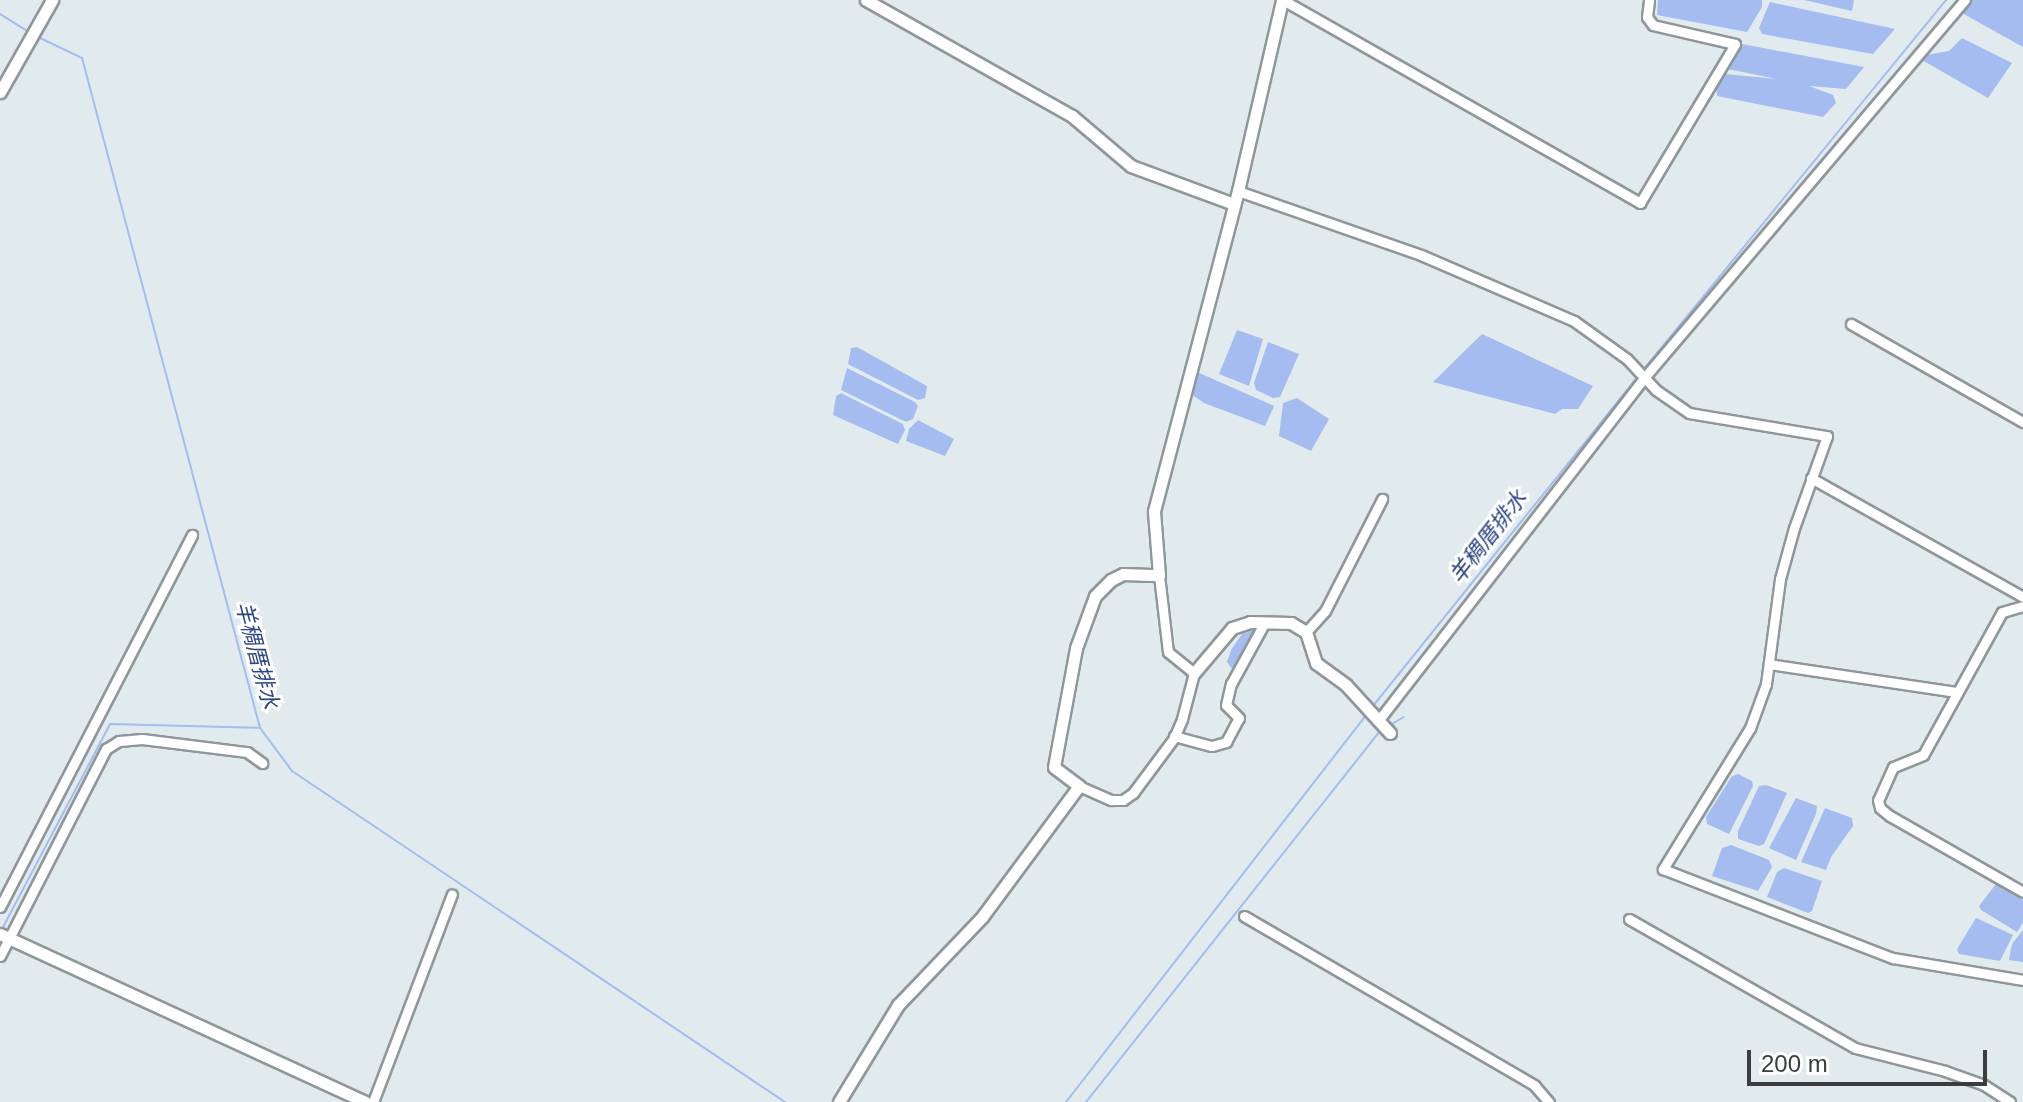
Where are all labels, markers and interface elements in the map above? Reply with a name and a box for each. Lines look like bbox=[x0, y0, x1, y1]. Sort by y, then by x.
water label: 羊稠厝排水 bbox=[1444, 486, 1532, 588]
water label: 羊稠厝排水 bbox=[230, 598, 284, 712]
scale bar bbox=[1751, 1034, 1991, 1084]
text: 200 m bbox=[1761, 1050, 1828, 1077]

